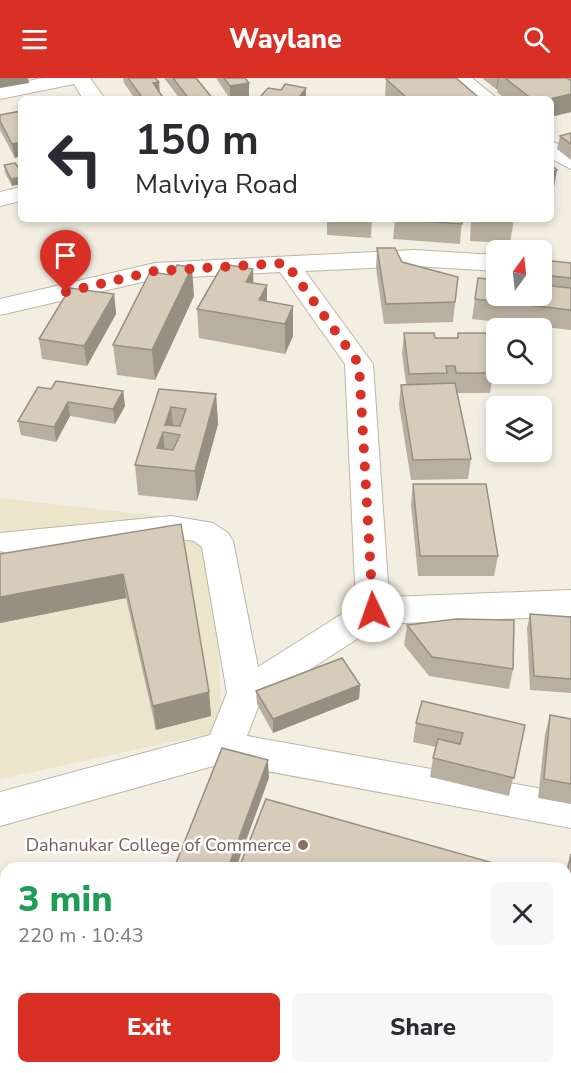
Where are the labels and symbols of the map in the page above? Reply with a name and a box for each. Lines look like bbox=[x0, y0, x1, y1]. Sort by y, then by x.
pin bbox=[40, 230, 91, 292]
north arrow bbox=[486, 240, 552, 306]
position arrow bbox=[341, 579, 405, 643]
place label: Dahanukar College of Commerce bbox=[26, 833, 291, 857]
marker: Dahanukar College of Commerce bbox=[296, 838, 310, 852]

